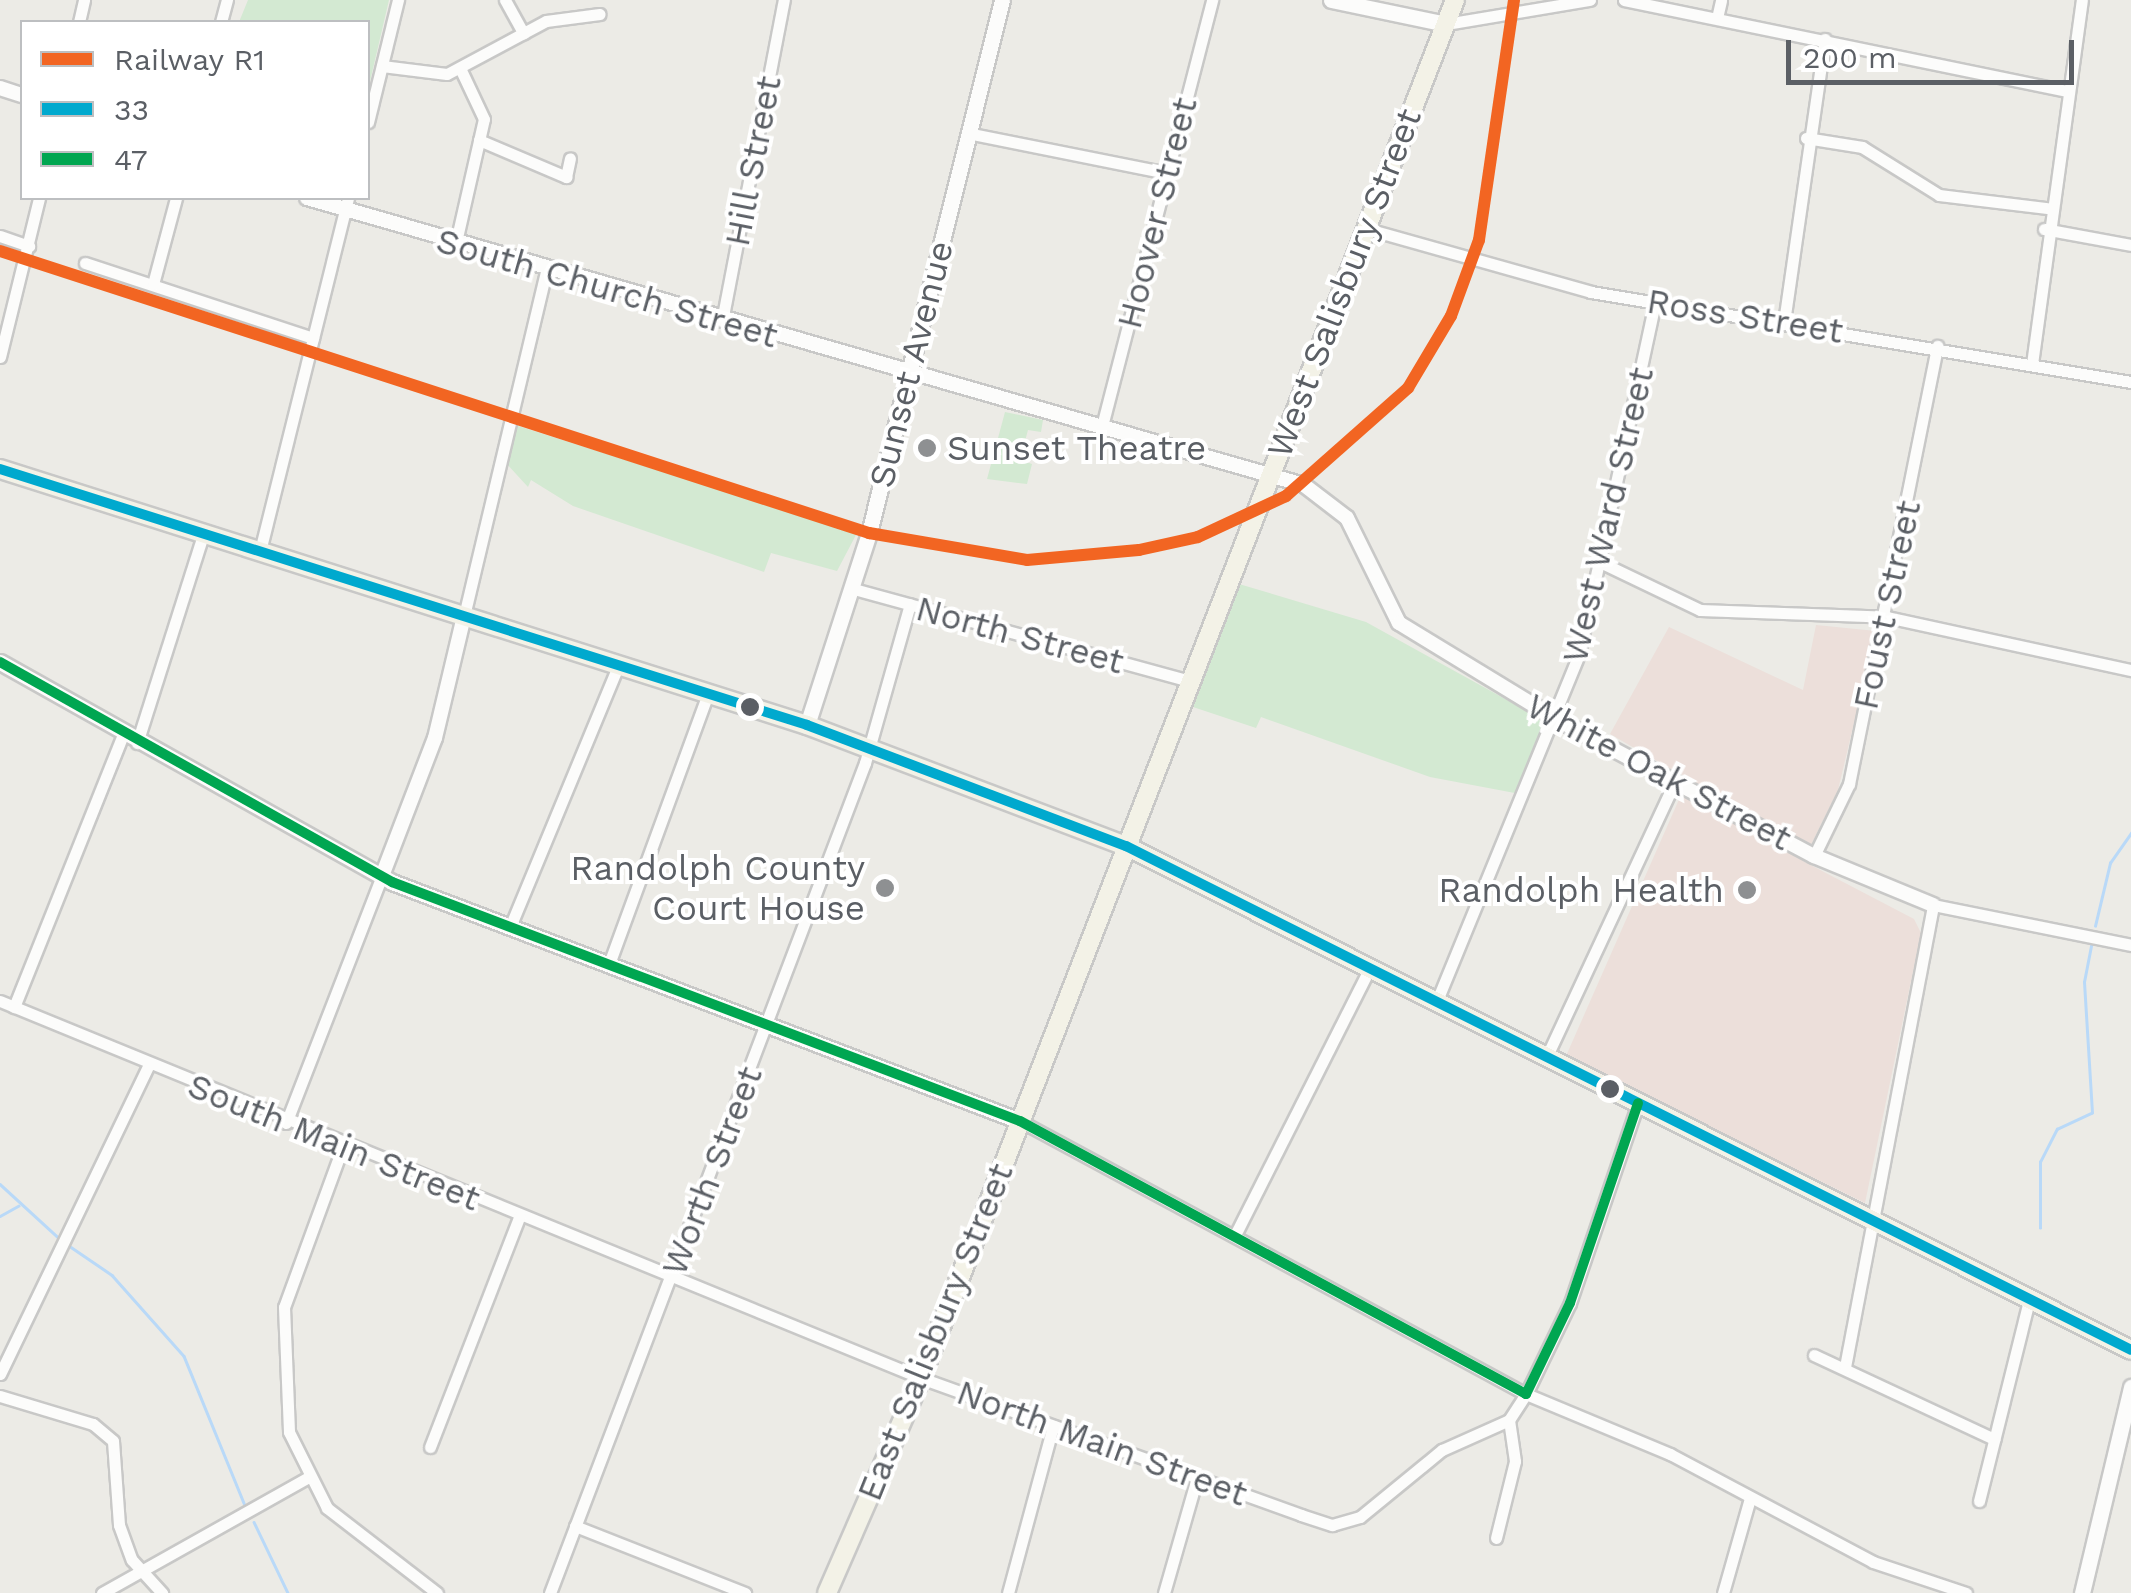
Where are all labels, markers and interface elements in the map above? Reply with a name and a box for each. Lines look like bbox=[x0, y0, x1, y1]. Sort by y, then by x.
legend bbox=[20, 20, 370, 200]
scale bar bbox=[1791, 20, 2078, 82]
text: 200 m bbox=[1803, 40, 1897, 75]
text: Railway R1 bbox=[114, 42, 265, 77]
street label: Hill Street bbox=[716, 72, 790, 250]
text: 33 bbox=[114, 92, 149, 127]
street label: Hoover Street bbox=[1108, 93, 1206, 333]
street label: West Salisbury Street bbox=[1258, 102, 1430, 464]
text: 47 bbox=[114, 142, 148, 177]
street label: South Church Street bbox=[432, 219, 782, 357]
street label: Sunset Avenue bbox=[860, 236, 962, 492]
street label: Ross Street bbox=[1644, 280, 1846, 352]
street label: West Ward Street bbox=[1553, 363, 1663, 667]
place label: Sunset Theatre bbox=[947, 427, 1207, 469]
marker: Sunset Theatre bbox=[916, 437, 938, 459]
street label: Foust Street bbox=[1844, 497, 1930, 713]
street label: North Street bbox=[912, 587, 1128, 683]
street label: White Oak Street bbox=[1519, 684, 1799, 860]
unlabelled marker bbox=[740, 697, 760, 717]
place label: Randolph County Court House bbox=[570, 847, 865, 929]
place label: Randolph Health bbox=[1438, 869, 1724, 911]
marker: Randolph County Court House bbox=[874, 877, 896, 899]
marker: Randolph Health bbox=[1734, 877, 1760, 903]
street label: Worth Street bbox=[653, 1061, 771, 1281]
street label: South Main Street bbox=[182, 1064, 486, 1220]
unlabelled marker bbox=[1600, 1079, 1620, 1099]
street label: East Salisbury Street bbox=[848, 1157, 1022, 1507]
street label: North Main Street bbox=[951, 1371, 1253, 1515]

